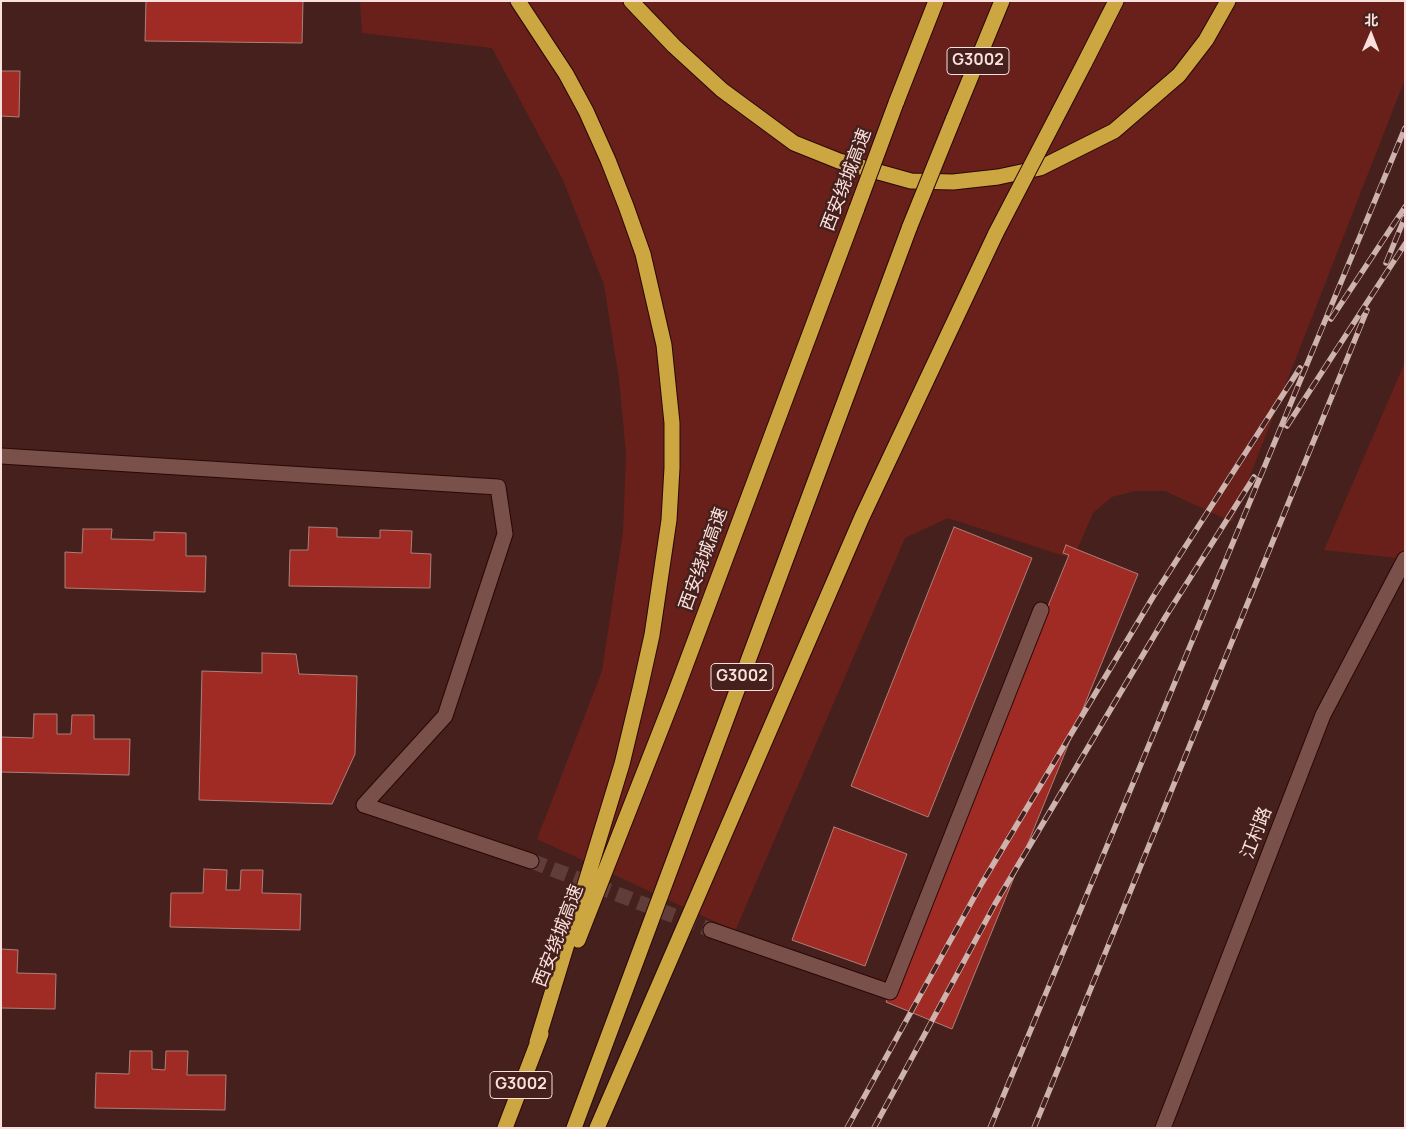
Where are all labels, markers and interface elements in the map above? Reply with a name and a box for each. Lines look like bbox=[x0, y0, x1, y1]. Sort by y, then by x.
north arrow bbox=[1346, 10, 1396, 60]
text: 北 bbox=[1364, 10, 1378, 29]
road number: G3002 bbox=[947, 48, 1009, 74]
street label: 西安绕城高速 bbox=[818, 126, 876, 234]
street label: 西安绕城高速 bbox=[675, 505, 733, 613]
road number: G3002 bbox=[711, 664, 773, 690]
street label: 江村路 bbox=[1237, 804, 1277, 862]
street label: 西安绕城高速 bbox=[530, 882, 588, 990]
road number: G3002 bbox=[490, 1072, 552, 1098]

